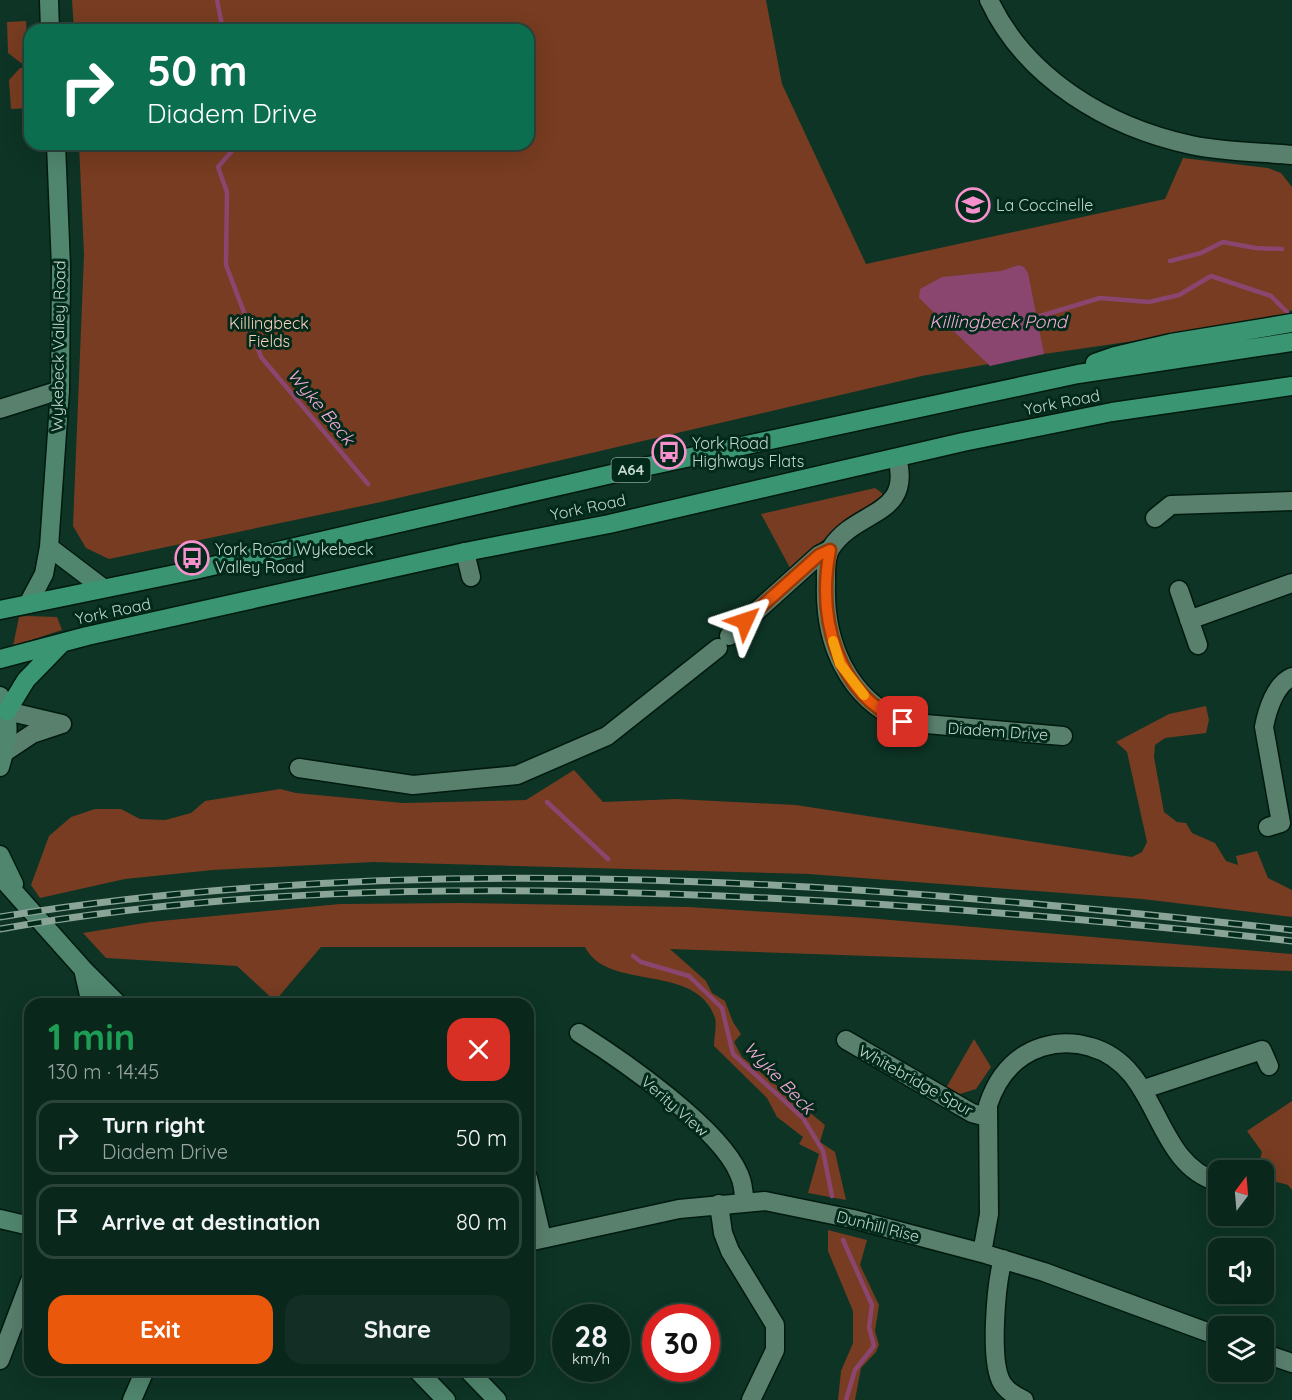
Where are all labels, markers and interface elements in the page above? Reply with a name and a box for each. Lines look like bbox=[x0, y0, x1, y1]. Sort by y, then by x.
text: 50 m bbox=[147, 44, 247, 97]
icon: right bbox=[48, 48, 126, 126]
text: Diadem Drive bbox=[147, 96, 317, 130]
school or university icon: La Coccinelle bbox=[955, 187, 991, 223]
place label: La Coccinelle bbox=[996, 195, 1093, 215]
street label: Wykebeck Valley Road bbox=[47, 260, 69, 432]
water label: Killingbeck Pond bbox=[929, 310, 1069, 333]
park label: Killingbeck Fields bbox=[229, 313, 309, 351]
water label: Wyke Beck bbox=[283, 364, 361, 451]
street label: York Road bbox=[1022, 385, 1102, 419]
place label: York Road Highways Flats bbox=[692, 433, 804, 471]
bus stop icon: York Road Highways Flats bbox=[651, 434, 687, 470]
road number: A64 bbox=[612, 458, 650, 482]
street label: York Road bbox=[548, 489, 628, 525]
place label: York Road Wykebeck Valley Road bbox=[215, 539, 373, 577]
bus stop icon: York Road Wykebeck Valley Road bbox=[174, 540, 210, 576]
position arrow bbox=[713, 589, 777, 653]
street label: York Road bbox=[73, 593, 153, 629]
pin bbox=[877, 696, 928, 747]
icon: arrive bbox=[886, 705, 919, 738]
street label: Diadem Drive bbox=[947, 718, 1049, 744]
text: 1 min bbox=[48, 1014, 135, 1059]
button: close bbox=[447, 1018, 510, 1081]
water label: Wyke Beck bbox=[739, 1036, 821, 1120]
street label: Whitebridge Spur bbox=[855, 1040, 977, 1120]
text: 130 m · 14:45 bbox=[48, 1059, 159, 1084]
street label: Verity View bbox=[637, 1071, 713, 1141]
text: Turn right bbox=[102, 1111, 206, 1139]
icon: right bbox=[51, 1121, 84, 1154]
text: 50 m bbox=[456, 1124, 507, 1152]
text: Diadem Drive bbox=[102, 1139, 228, 1164]
north arrow bbox=[1208, 1160, 1274, 1226]
map controls bbox=[1208, 1160, 1274, 1382]
icon: arrive bbox=[51, 1205, 84, 1238]
street label: Dunhill Rise bbox=[834, 1206, 922, 1246]
text: Arrive at destination bbox=[102, 1208, 320, 1236]
text: 80 m bbox=[456, 1208, 507, 1236]
button: sound bbox=[1208, 1238, 1274, 1304]
button: Exit bbox=[48, 1295, 273, 1364]
button: Share bbox=[285, 1295, 510, 1364]
speed limit sign: 30 bbox=[642, 1304, 720, 1382]
button: layers bbox=[1208, 1316, 1274, 1382]
text: 28 bbox=[574, 1317, 608, 1355]
text: km/h bbox=[572, 1349, 610, 1368]

